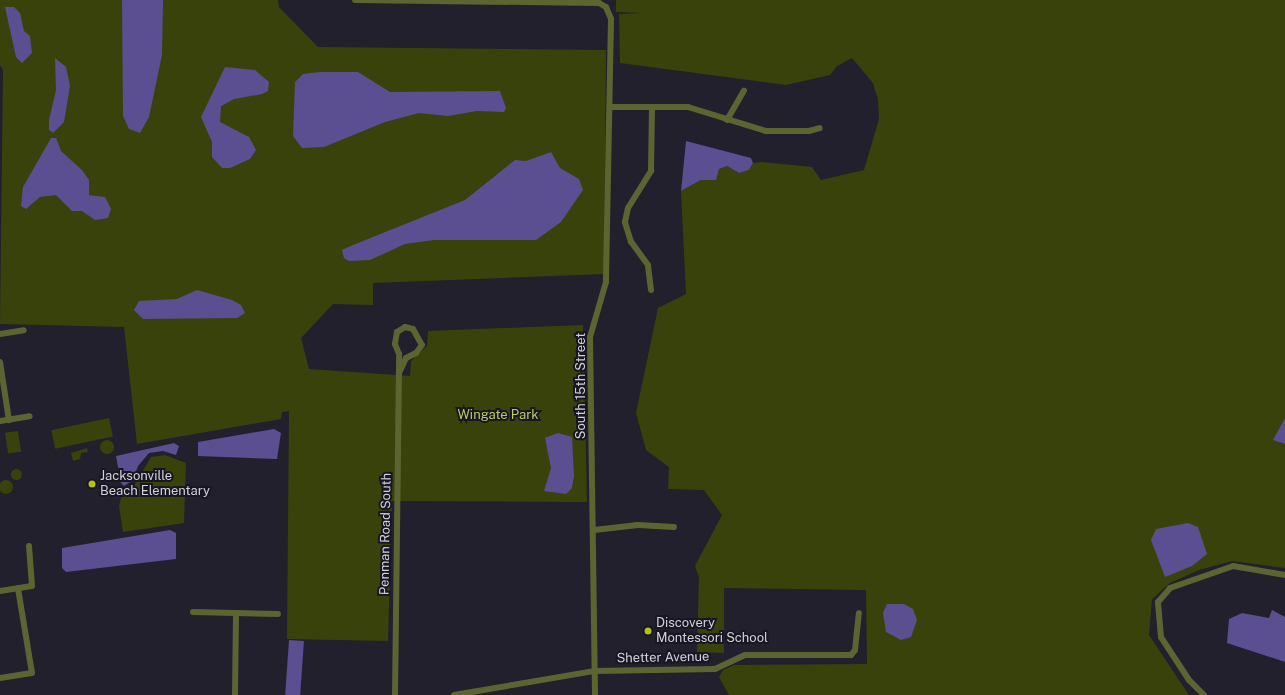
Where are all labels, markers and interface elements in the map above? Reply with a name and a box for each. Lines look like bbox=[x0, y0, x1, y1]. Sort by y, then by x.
street label: South 15th Street bbox=[573, 333, 589, 439]
park label: Wingate Park bbox=[457, 407, 539, 423]
place label: Jacksonville Beach Elementary bbox=[100, 469, 210, 500]
street label: Penman Road South bbox=[377, 473, 395, 595]
marker: Jacksonville Beach Elementary bbox=[87, 479, 97, 489]
place label: Discovery Montessori School bbox=[656, 616, 768, 647]
marker: Discovery Montessori School bbox=[643, 626, 653, 636]
street label: Shetter Avenue bbox=[616, 649, 710, 667]

